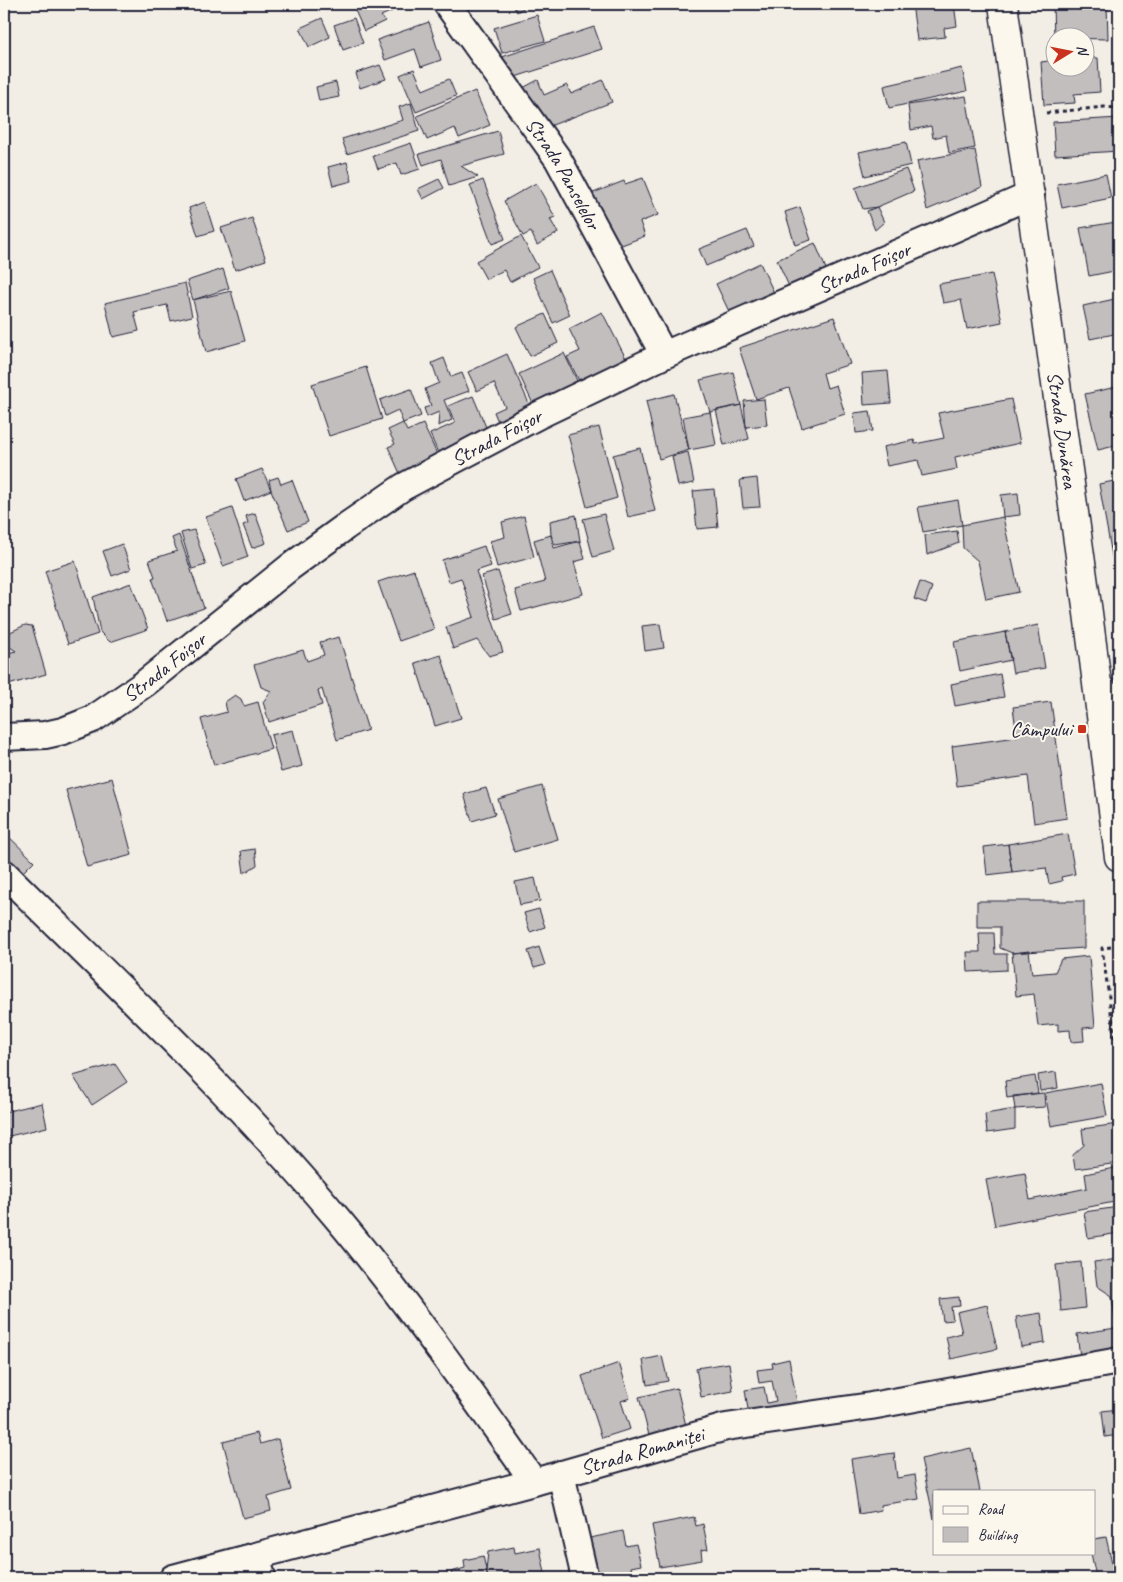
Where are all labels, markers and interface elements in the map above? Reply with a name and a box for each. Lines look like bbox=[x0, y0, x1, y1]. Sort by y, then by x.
north arrow bbox=[1046, 28, 1096, 78]
text: N bbox=[1073, 44, 1092, 58]
street label: Strada Panselelor bbox=[520, 113, 607, 235]
street label: Strada Foișor bbox=[814, 235, 917, 299]
street label: Strada Dunărea bbox=[1041, 370, 1084, 491]
street label: Strada Foișor bbox=[447, 402, 548, 472]
street label: Strada Foișor bbox=[118, 625, 213, 708]
place label: Câmpului bbox=[1010, 716, 1075, 742]
marker: Câmpului bbox=[1076, 723, 1088, 735]
street label: Strada Romaniței bbox=[578, 1420, 710, 1481]
legend bbox=[933, 1490, 1096, 1554]
text: Road bbox=[978, 1500, 1005, 1519]
text: Building bbox=[978, 1526, 1018, 1545]

